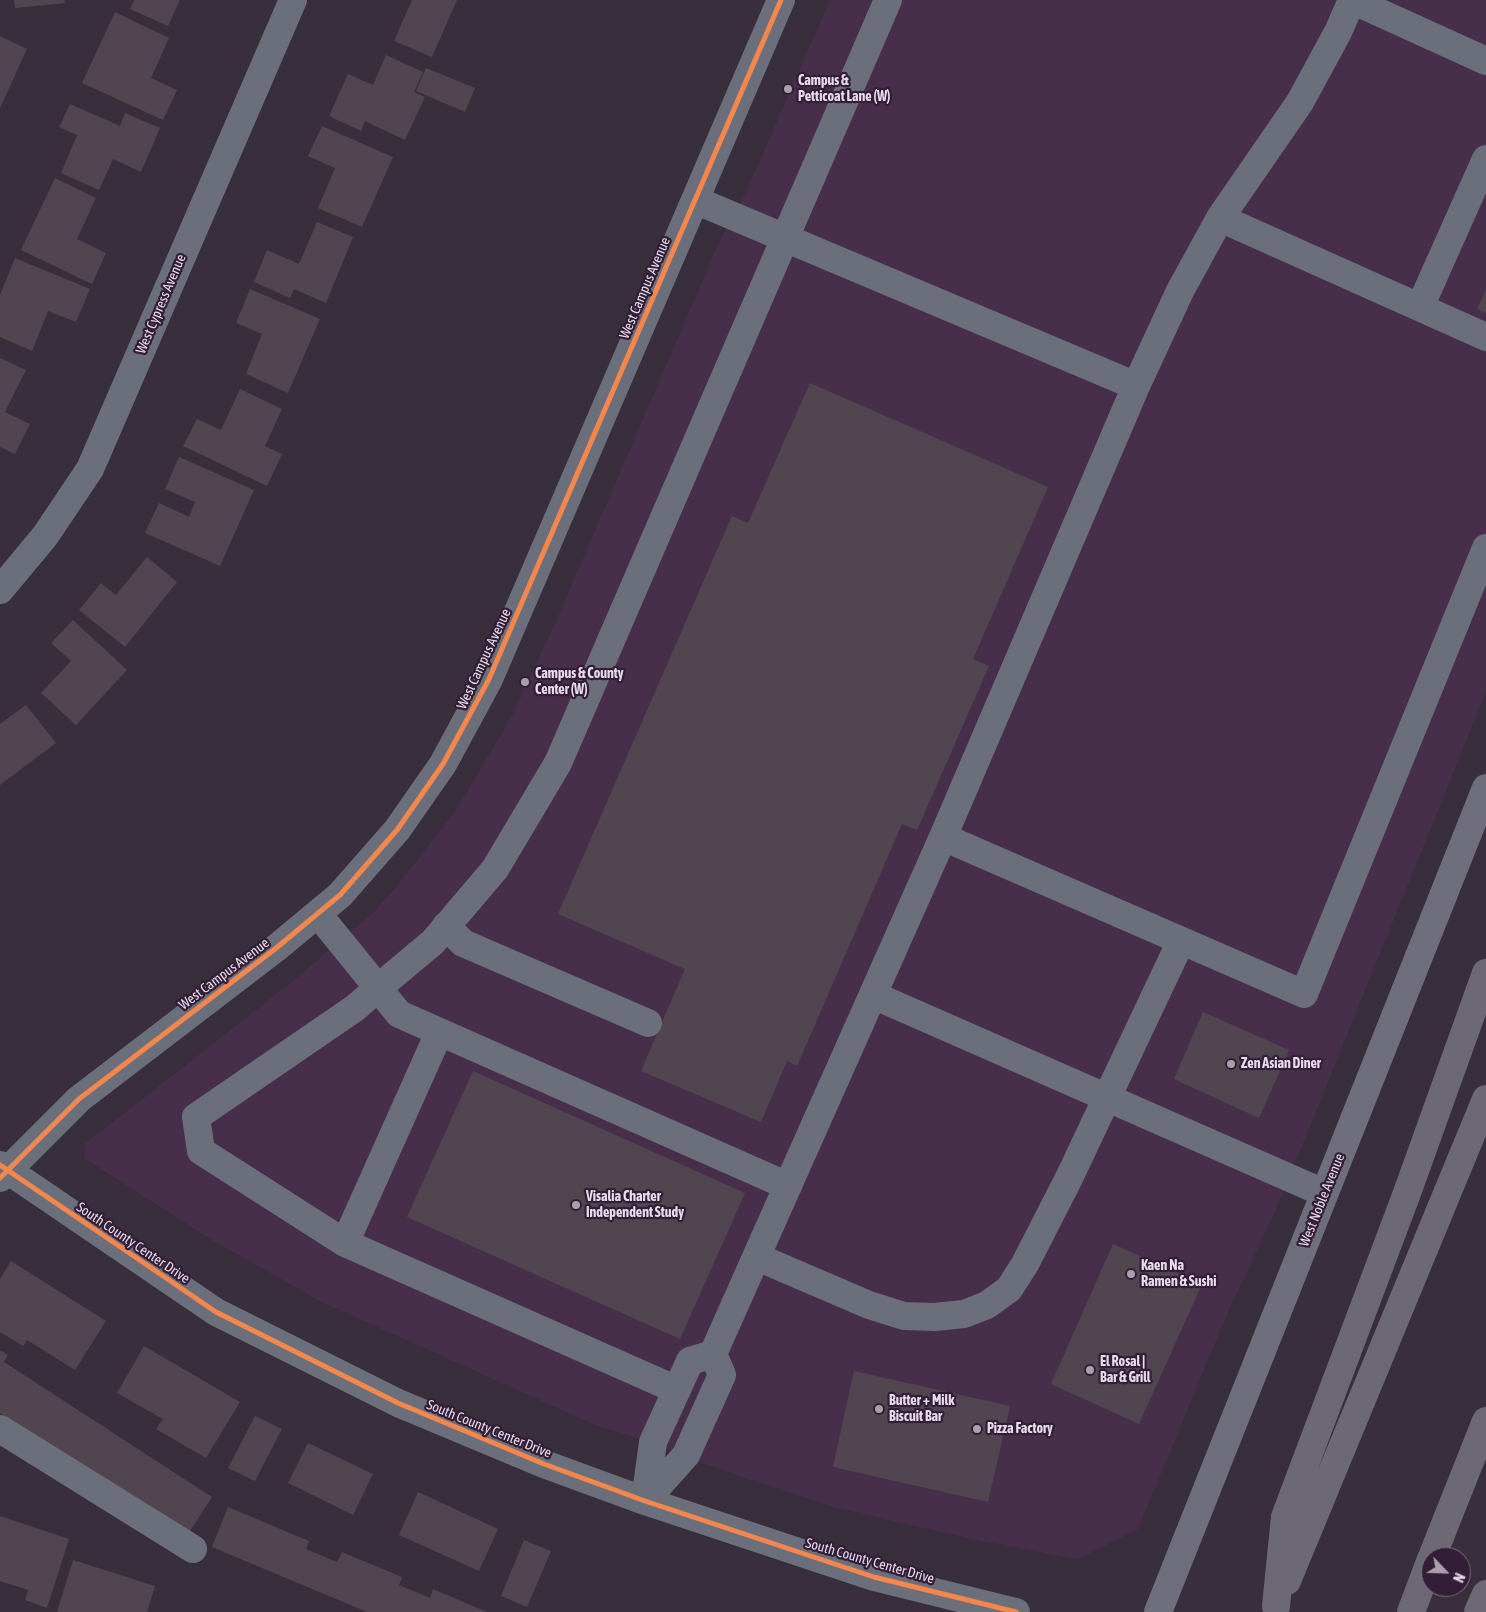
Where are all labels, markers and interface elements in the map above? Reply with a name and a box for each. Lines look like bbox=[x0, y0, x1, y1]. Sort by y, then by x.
place label: Campus & Petticoat Lane (W) bbox=[798, 73, 890, 105]
marker: Campus & Petticoat Lane (W) bbox=[782, 83, 794, 95]
street label: West Campus Avenue bbox=[616, 235, 674, 341]
street label: West Cypress Avenue bbox=[132, 252, 190, 356]
street label: West Campus Avenue bbox=[453, 606, 515, 712]
place label: Campus & County Center (W) bbox=[535, 666, 624, 699]
marker: Campus & County Center (W) bbox=[519, 676, 531, 688]
street label: West Campus Avenue bbox=[175, 935, 273, 1013]
place label: Zen Asian Diner bbox=[1241, 1056, 1321, 1072]
marker: Zen Asian Diner bbox=[1225, 1058, 1237, 1070]
street label: West Noble Avenue bbox=[1296, 1151, 1348, 1249]
place label: Visalia Charter Independent Study bbox=[586, 1189, 684, 1222]
street label: South County Center Drive bbox=[73, 1199, 193, 1287]
marker: Visalia Charter Independent Study bbox=[570, 1199, 582, 1211]
place label: Kaen Na Ramen & Sushi bbox=[1141, 1258, 1216, 1290]
marker: Kaen Na Ramen & Sushi bbox=[1125, 1268, 1137, 1280]
place label: El Rosal | Bar & Grill bbox=[1100, 1354, 1151, 1386]
marker: El Rosal | Bar & Grill bbox=[1084, 1364, 1096, 1376]
place label: Butter + Milk Biscuit Bar bbox=[889, 1393, 954, 1425]
street label: South County Center Drive bbox=[424, 1396, 554, 1462]
marker: Butter + Milk Biscuit Bar bbox=[873, 1403, 885, 1415]
place label: Pizza Factory bbox=[987, 1421, 1053, 1437]
marker: Pizza Factory bbox=[971, 1423, 983, 1435]
street label: South County Center Drive bbox=[804, 1535, 936, 1587]
north arrow bbox=[1421, 1547, 1471, 1597]
text: N bbox=[1450, 1571, 1468, 1585]

